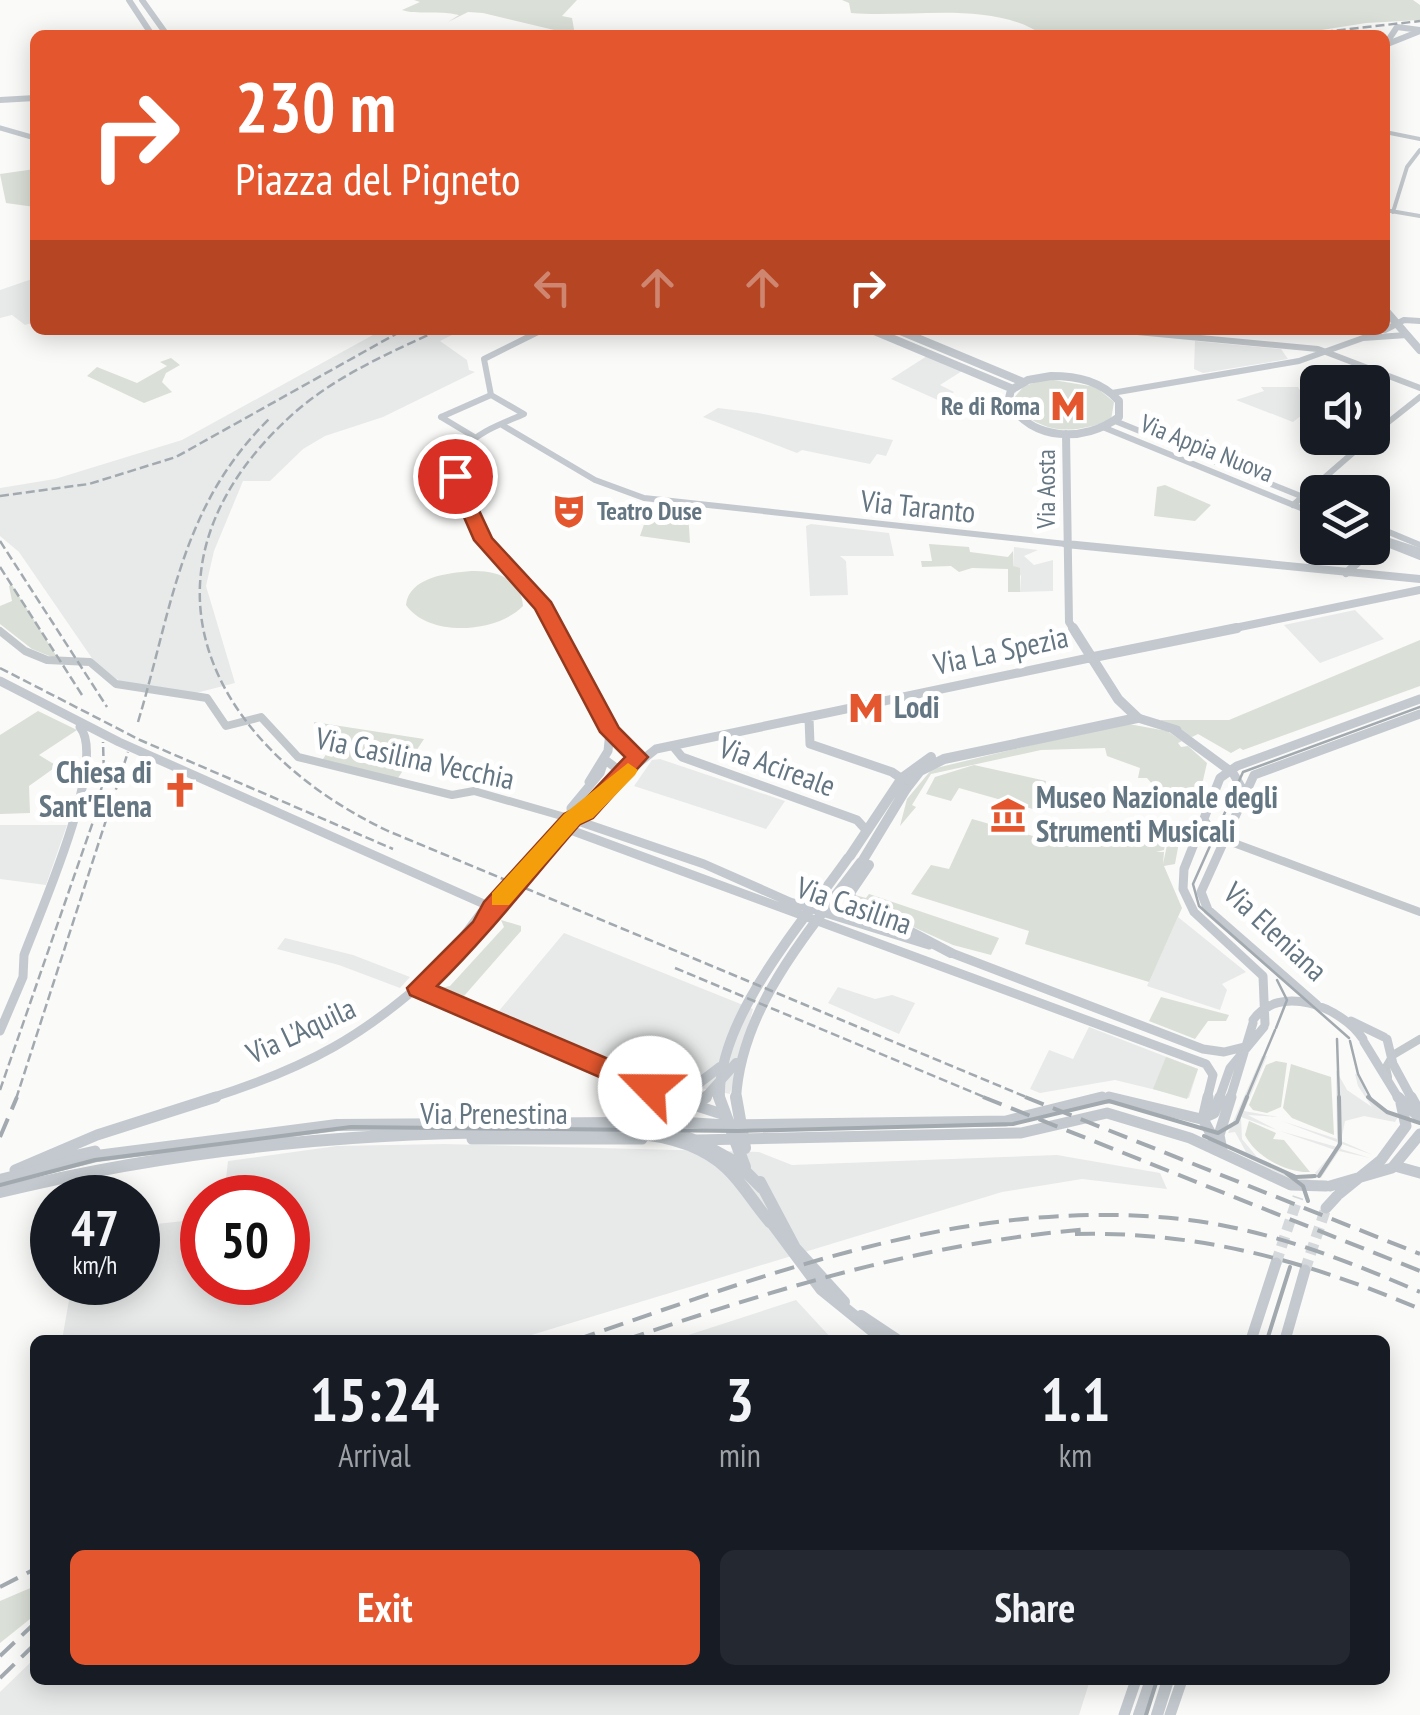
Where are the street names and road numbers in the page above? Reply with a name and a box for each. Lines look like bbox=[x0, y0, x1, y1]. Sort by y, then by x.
street label: Via Appia Nuova bbox=[1135, 406, 1278, 489]
street label: Via Aosta bbox=[1030, 449, 1062, 530]
street label: Via Taranto bbox=[858, 480, 977, 531]
street label: Via La Spezia bbox=[929, 616, 1072, 683]
street label: Via Casilina Vecchia bbox=[311, 717, 518, 798]
street label: Via Acireale bbox=[713, 726, 841, 805]
street label: Via Casilina bbox=[791, 866, 917, 942]
street label: Via Eleniana bbox=[1215, 872, 1336, 989]
street label: Via L'Aquila bbox=[239, 987, 361, 1072]
street label: Via Prenestina bbox=[419, 1093, 568, 1132]

